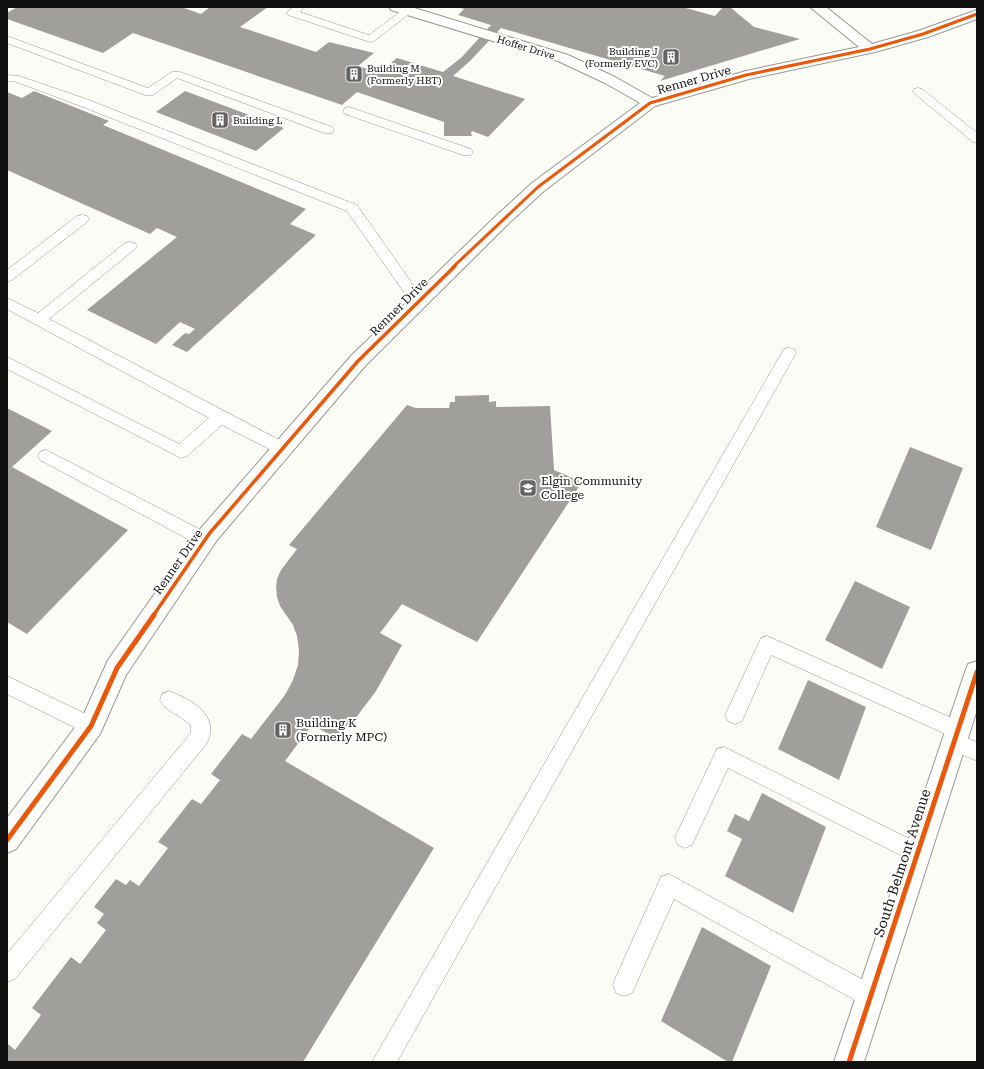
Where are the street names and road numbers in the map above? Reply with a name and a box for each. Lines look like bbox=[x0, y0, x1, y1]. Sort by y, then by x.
street label: Hoffer Drive bbox=[496, 33, 557, 62]
street label: Renner Drive bbox=[655, 63, 733, 97]
street label: Renner Drive bbox=[367, 275, 431, 339]
street label: Renner Drive bbox=[150, 526, 206, 597]
street label: South Belmont Avenue bbox=[870, 787, 934, 939]

